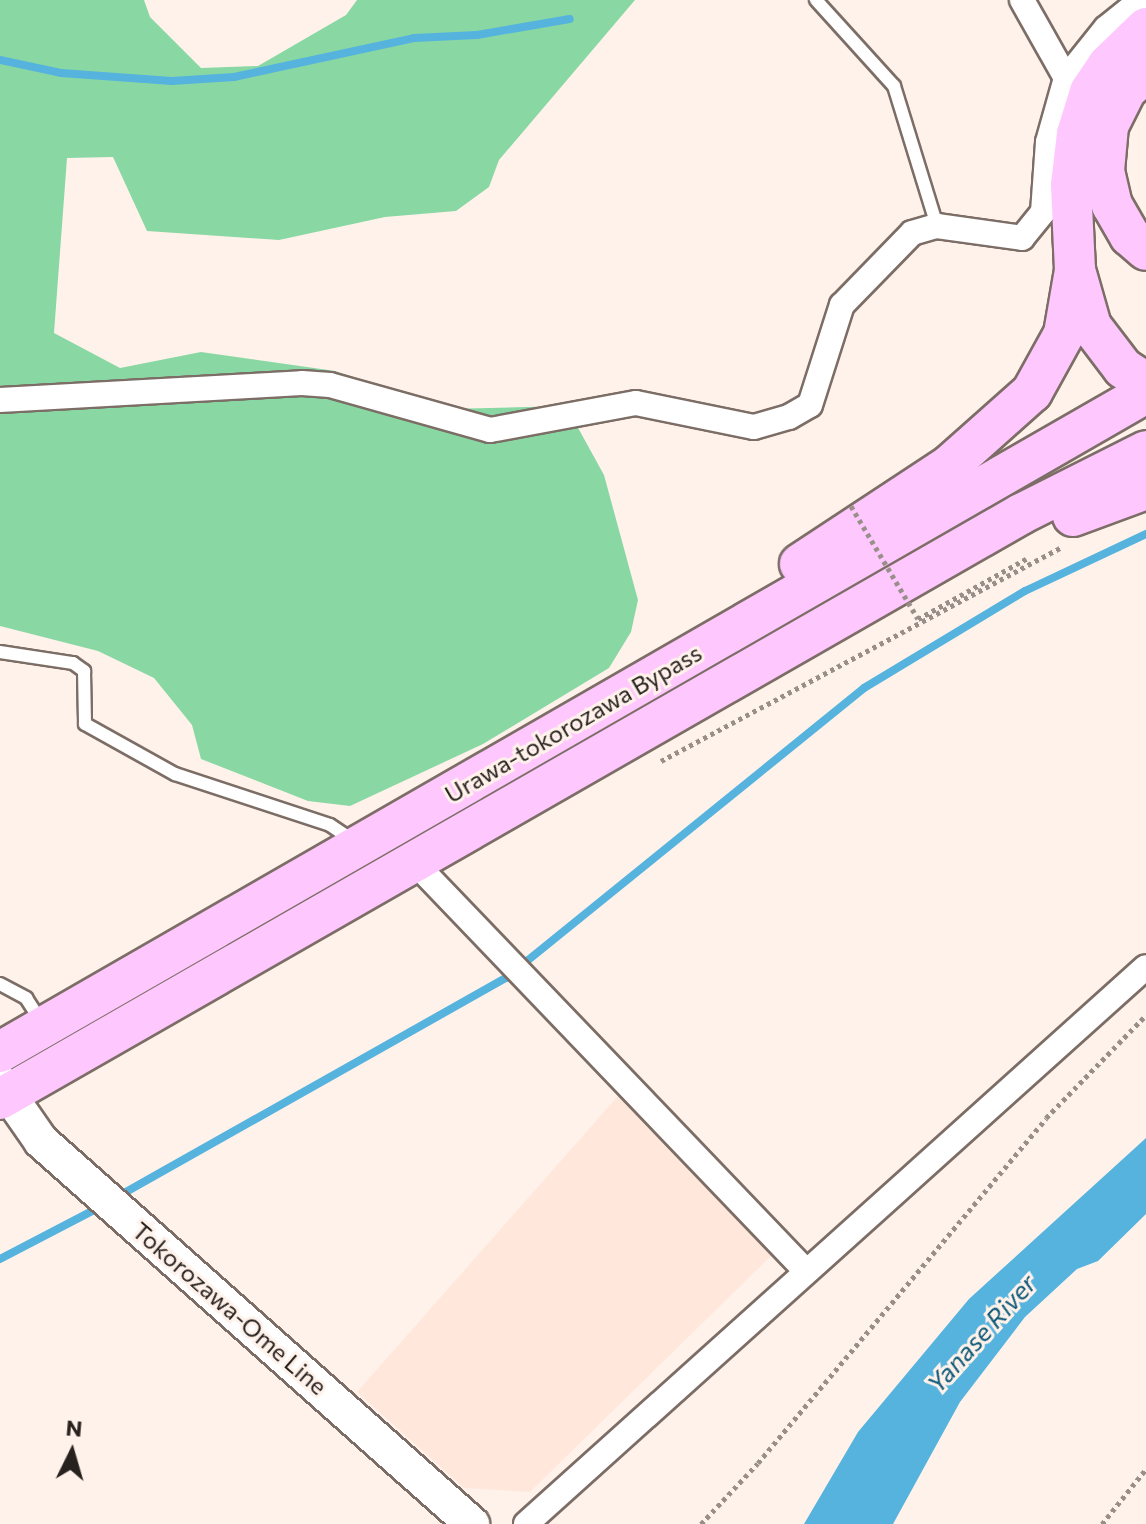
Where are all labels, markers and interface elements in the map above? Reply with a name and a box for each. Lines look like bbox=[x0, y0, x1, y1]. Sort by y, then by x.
street label: Urawa-tokorozawa Bypass bbox=[439, 638, 707, 808]
street label: Tokorozawa-Ome Line bbox=[127, 1216, 333, 1400]
water label: Yanase River bbox=[920, 1267, 1042, 1399]
north arrow bbox=[32, 1412, 112, 1492]
text: N bbox=[65, 1413, 84, 1442]

